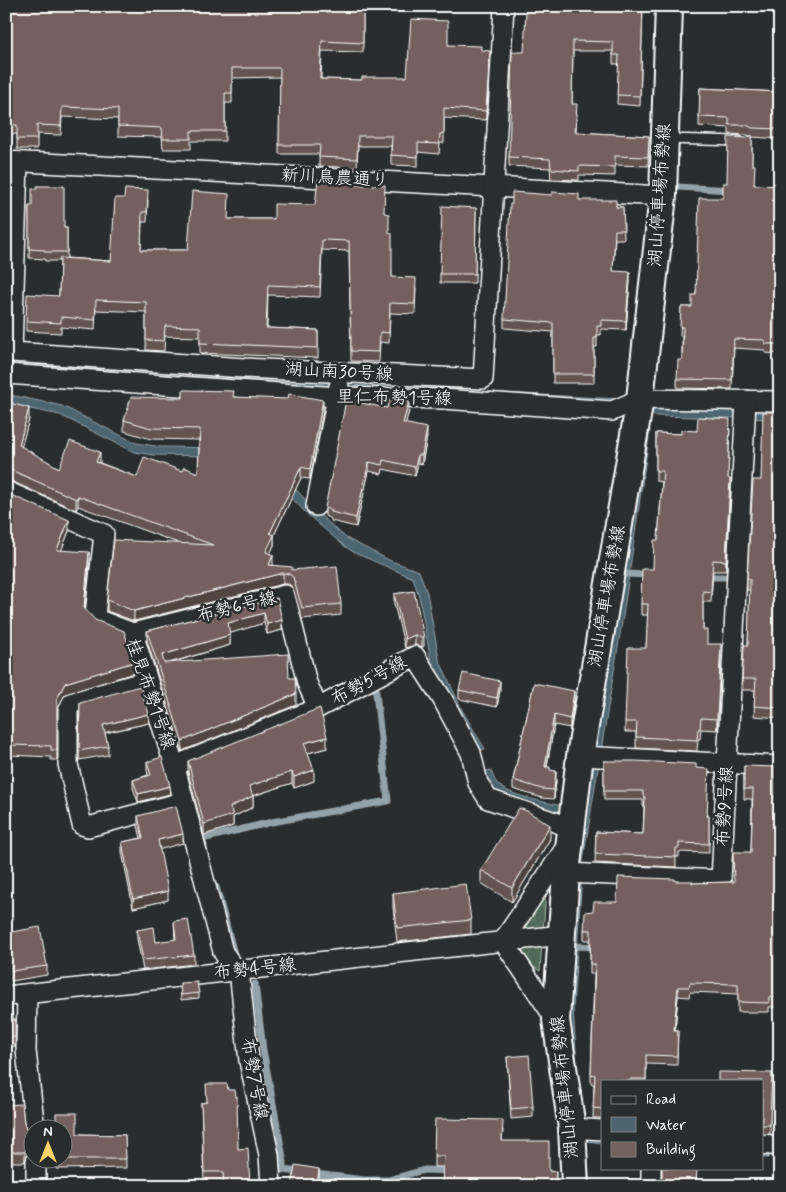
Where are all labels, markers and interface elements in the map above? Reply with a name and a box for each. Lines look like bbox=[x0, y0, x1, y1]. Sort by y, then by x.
street label: 湖山停車場布勢線 bbox=[643, 122, 677, 268]
street label: 新川鳥農通り bbox=[280, 163, 390, 193]
street label: 湖山南30号線 bbox=[284, 357, 394, 387]
street label: 里仁布勢1号線 bbox=[336, 385, 452, 411]
street label: 湖山停車場布勢線 bbox=[583, 523, 631, 669]
street label: 布勢6号線 bbox=[195, 586, 279, 628]
street label: 桂見布勢1号線 bbox=[120, 635, 180, 753]
street label: 布勢5号線 bbox=[327, 650, 411, 712]
street label: 布勢9号線 bbox=[711, 765, 739, 847]
street label: 布勢4号線 bbox=[213, 953, 297, 985]
street label: 湖山停車場布勢線 bbox=[546, 1014, 584, 1160]
street label: 布勢7号線 bbox=[235, 1036, 273, 1122]
legend bbox=[601, 1080, 764, 1170]
text: Road bbox=[646, 1090, 676, 1110]
text: Water bbox=[646, 1116, 686, 1136]
north arrow bbox=[22, 1120, 72, 1170]
text: N bbox=[43, 1123, 53, 1141]
text: Building bbox=[646, 1140, 696, 1161]

